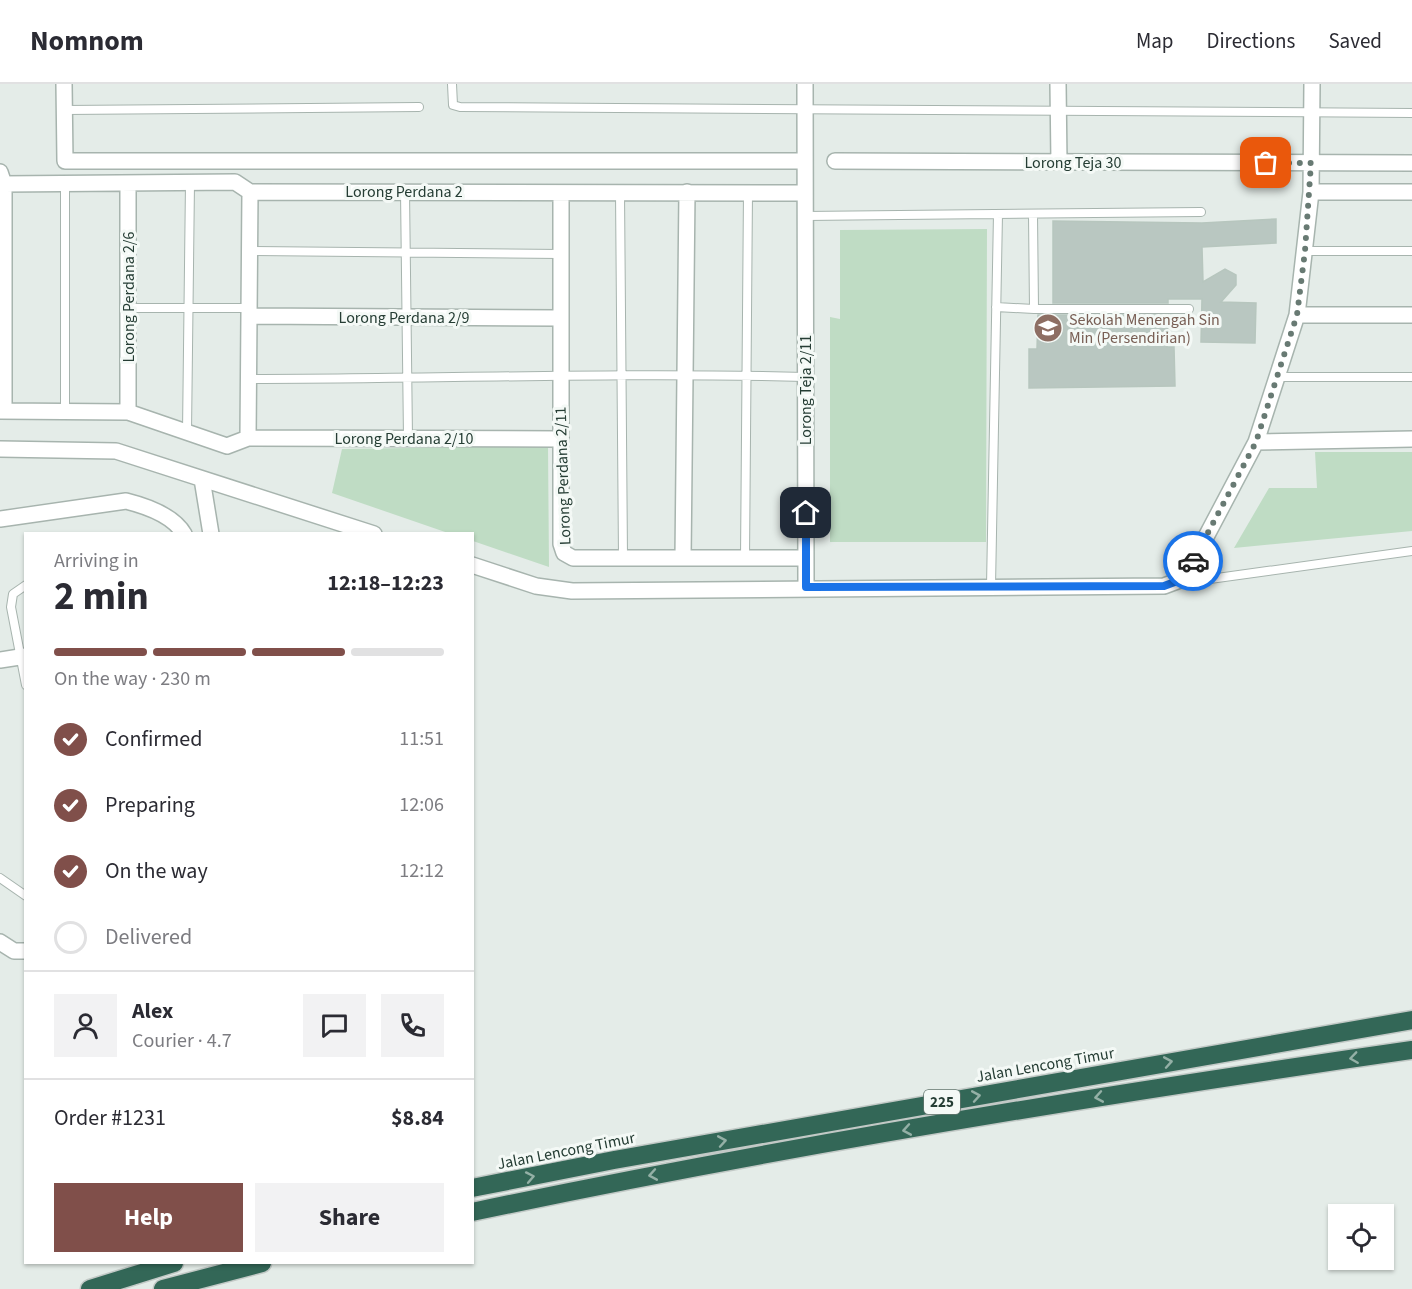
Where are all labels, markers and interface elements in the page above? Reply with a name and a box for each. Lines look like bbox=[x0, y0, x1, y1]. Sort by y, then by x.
text: Nomnom bbox=[30, 21, 144, 61]
text: Map bbox=[1136, 26, 1174, 56]
text: Directions bbox=[1207, 26, 1295, 56]
text: Saved bbox=[1328, 26, 1382, 56]
pin bbox=[1240, 137, 1291, 188]
icon: bag bbox=[1249, 146, 1282, 179]
street label: Lorong Teja 30 bbox=[1025, 152, 1122, 174]
street label: Lorong Perdana 2 bbox=[345, 181, 463, 203]
street label: Lorong Perdana 2/6 bbox=[118, 232, 140, 362]
street label: Lorong Perdana 2/9 bbox=[339, 307, 469, 329]
place label: Sekolah Menengah Sin Min (Persendirian) bbox=[1069, 309, 1220, 349]
school or university icon: Sekolah Menengah Sin Min (Persendirian) bbox=[1032, 312, 1064, 344]
street label: Lorong Teja 2/11 bbox=[795, 335, 817, 445]
street label: Lorong Perdana 2/11 bbox=[550, 406, 576, 546]
street label: Lorong Perdana 2/10 bbox=[335, 428, 473, 450]
pin bbox=[780, 487, 831, 538]
icon: home bbox=[789, 496, 822, 529]
courier bbox=[1163, 531, 1223, 591]
icon: car bbox=[1177, 545, 1210, 578]
text: Arriving in bbox=[54, 547, 139, 575]
text: 12:18–12:23 bbox=[327, 567, 444, 599]
text: 2 min bbox=[54, 569, 149, 625]
text: On the way · 230 m bbox=[54, 665, 211, 693]
icon: check bbox=[54, 723, 87, 756]
text: Confirmed bbox=[105, 723, 202, 755]
text: 11:51 bbox=[399, 725, 444, 753]
icon: check bbox=[54, 789, 87, 822]
text: Preparing bbox=[105, 789, 195, 821]
text: 12:06 bbox=[399, 791, 444, 819]
icon: check bbox=[54, 855, 87, 888]
text: On the way bbox=[105, 855, 208, 887]
text: 12:12 bbox=[399, 857, 444, 885]
text: Delivered bbox=[105, 921, 192, 953]
button: person bbox=[54, 994, 117, 1057]
button: chat bbox=[303, 994, 366, 1057]
button: phone bbox=[381, 994, 444, 1057]
text: Alex bbox=[132, 995, 173, 1027]
text: Courier · 4.7 bbox=[132, 1027, 232, 1055]
street label: Jalan Lencong Timur bbox=[974, 1042, 1116, 1088]
one-way arrow bbox=[1349, 1052, 1359, 1064]
one-way arrow bbox=[1162, 1056, 1172, 1069]
road number: 225 bbox=[924, 1090, 960, 1114]
one-way arrow bbox=[970, 1090, 980, 1103]
one-way arrow bbox=[1094, 1090, 1104, 1103]
text: Order #1231 bbox=[54, 1102, 166, 1134]
text: $8.84 bbox=[391, 1102, 444, 1134]
one-way arrow bbox=[902, 1124, 912, 1136]
street label: Jalan Lencong Timur bbox=[495, 1127, 637, 1175]
one-way arrow bbox=[716, 1135, 726, 1148]
one-way arrow bbox=[648, 1168, 658, 1181]
one-way arrow bbox=[525, 1171, 535, 1184]
button: Help bbox=[54, 1183, 243, 1252]
button: Share bbox=[255, 1183, 444, 1252]
map controls bbox=[1328, 1204, 1394, 1270]
button: locate bbox=[1328, 1204, 1394, 1270]

